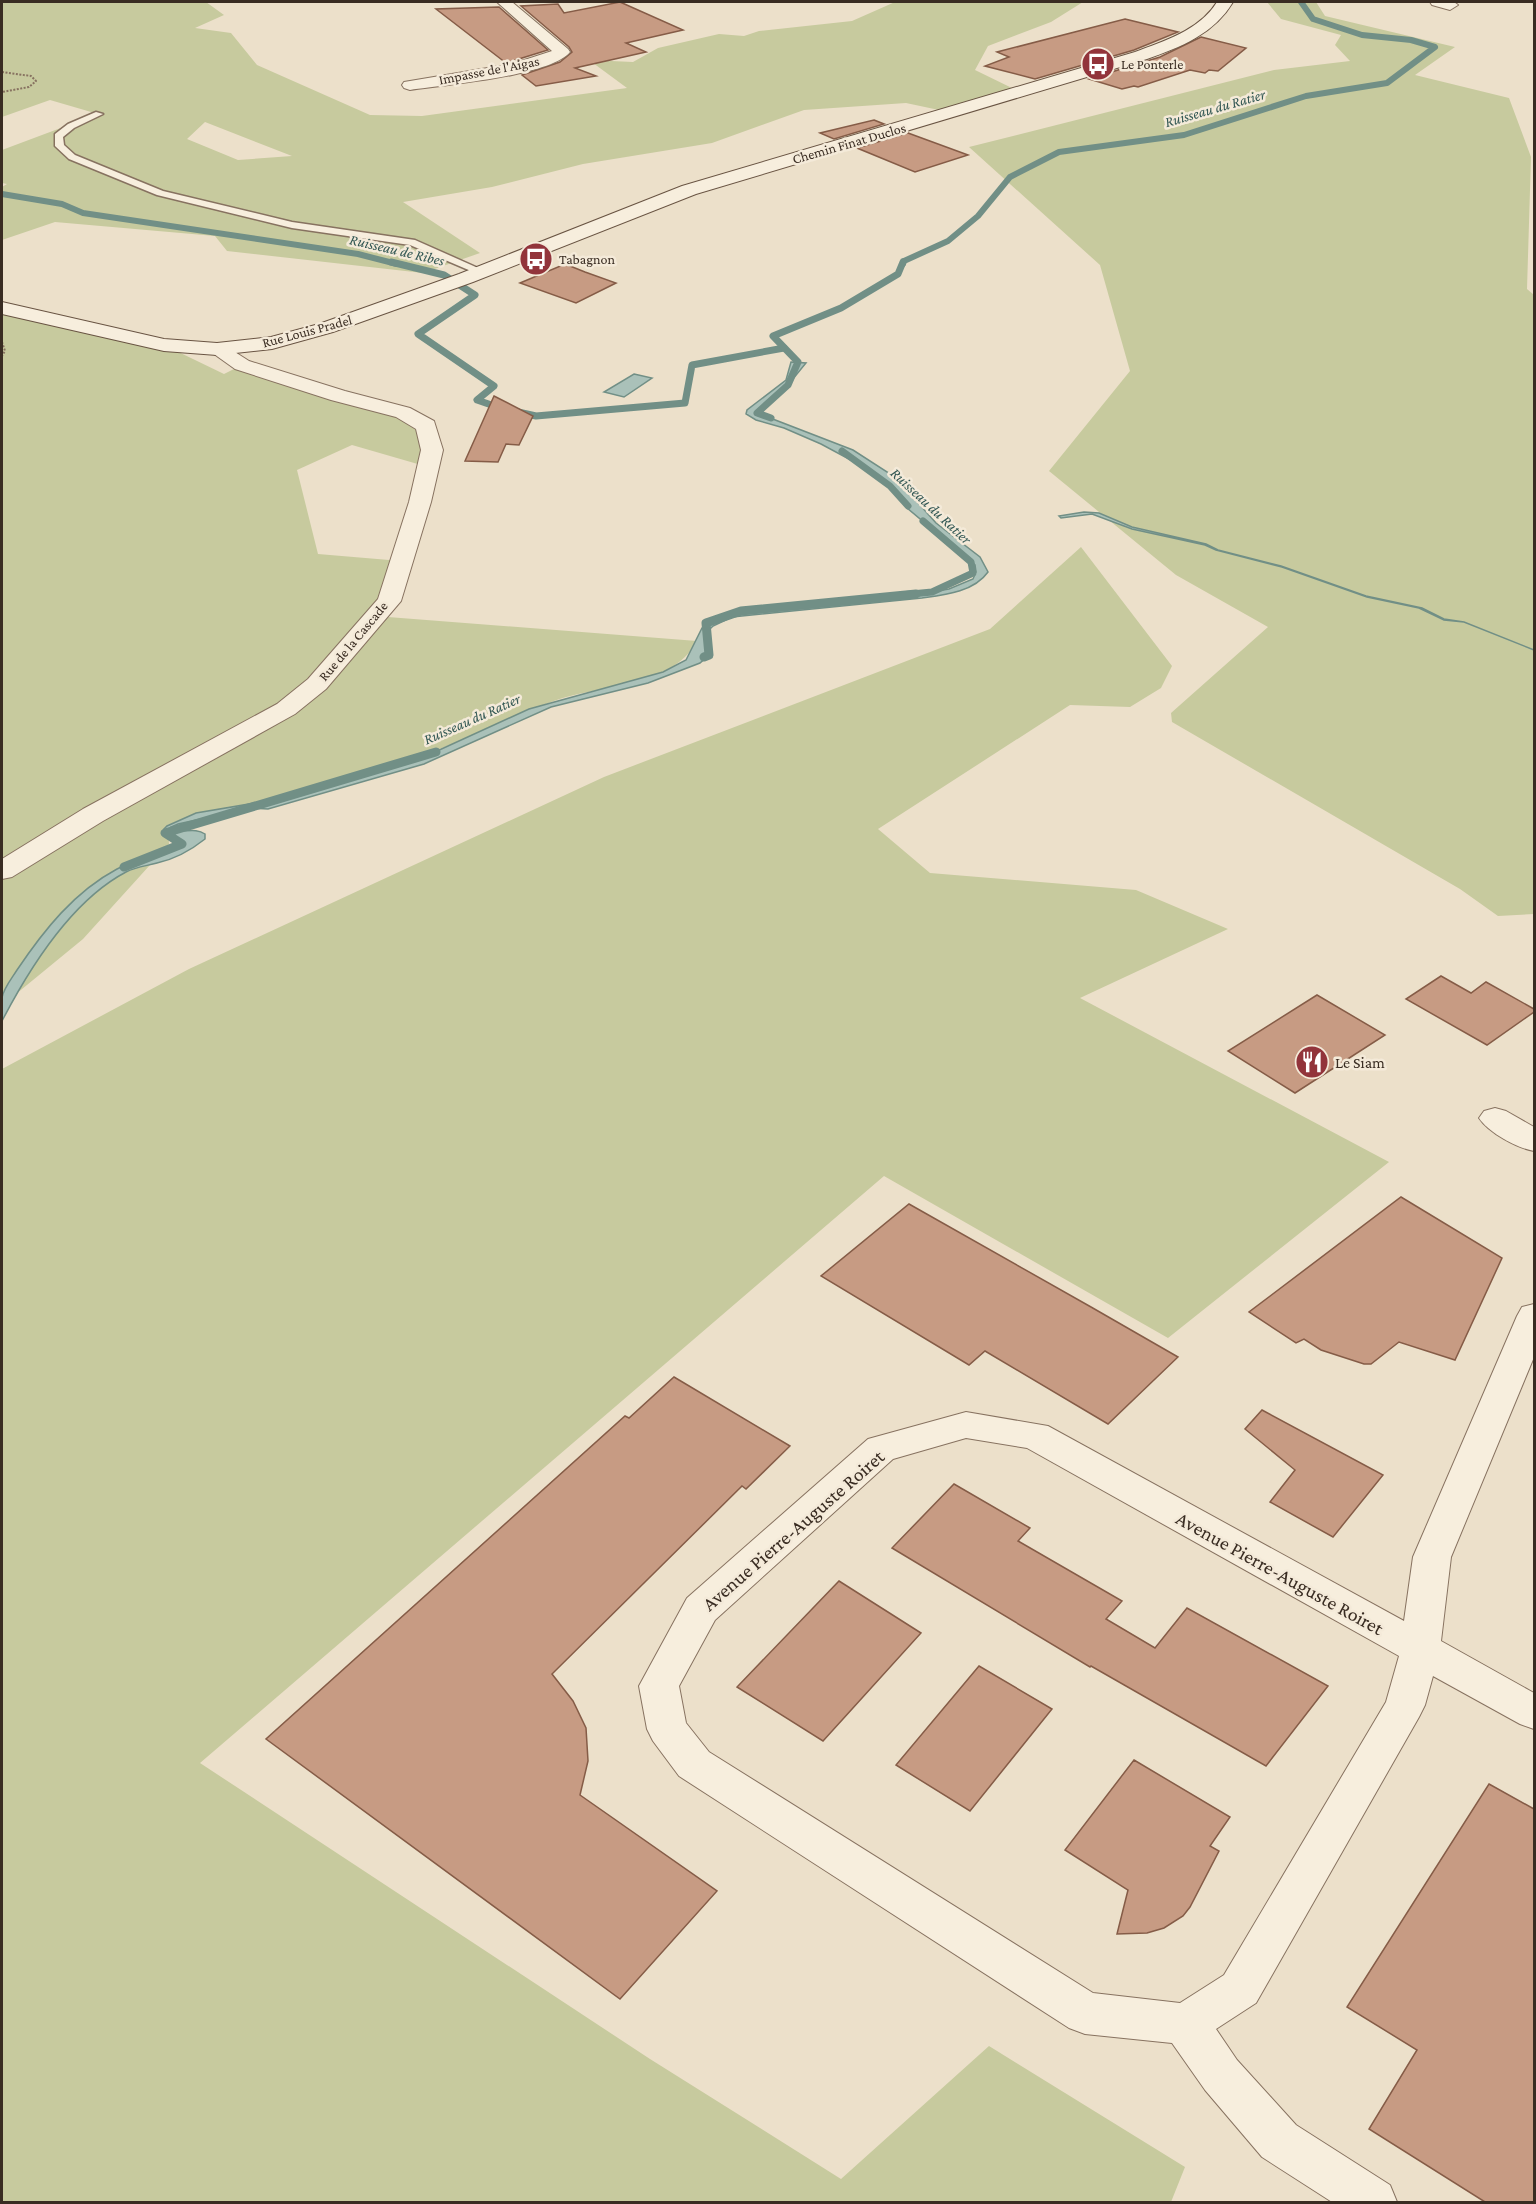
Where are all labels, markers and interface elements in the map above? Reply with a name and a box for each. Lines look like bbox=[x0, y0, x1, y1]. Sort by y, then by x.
bus stop icon: Le Ponterle bbox=[1080, 46, 1116, 82]
street label: Impasse de l'Aigas bbox=[437, 52, 541, 88]
place label: Le Ponterle bbox=[1121, 56, 1183, 72]
water label: Ruisseau du Ratier bbox=[1163, 86, 1268, 130]
street label: Chemin Finat Duclos bbox=[790, 119, 908, 167]
water label: Ruisseau de Ribes bbox=[348, 231, 446, 269]
bus stop icon: Tabagnon bbox=[518, 241, 554, 277]
place label: Tabagnon bbox=[559, 251, 616, 267]
street label: Rue Louis Pradel bbox=[260, 311, 354, 351]
water label: Ruisseau du Ratier bbox=[888, 465, 975, 548]
street label: Rue de la Cascade bbox=[315, 598, 391, 684]
water label: Ruisseau du Ratier bbox=[421, 690, 523, 747]
restaurant icon: Le Siam bbox=[1294, 1044, 1330, 1080]
place label: Le Siam bbox=[1335, 1054, 1385, 1071]
street label: Avenue Pierre-Auguste Roiret bbox=[698, 1445, 889, 1616]
street label: Avenue Pierre-Auguste Roiret bbox=[1172, 1507, 1388, 1640]

